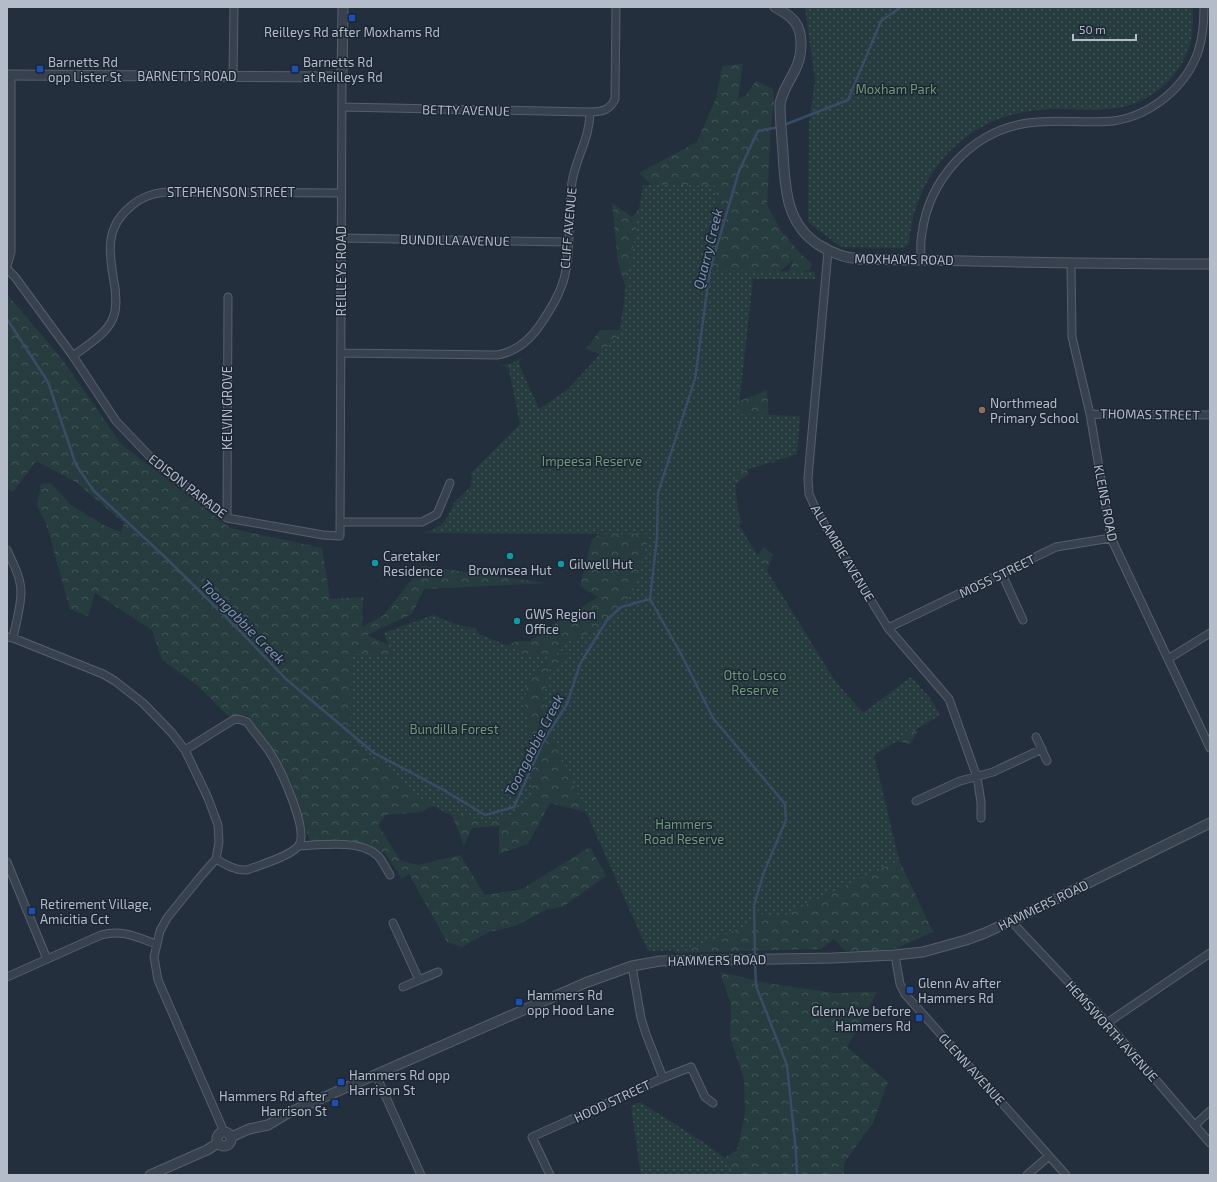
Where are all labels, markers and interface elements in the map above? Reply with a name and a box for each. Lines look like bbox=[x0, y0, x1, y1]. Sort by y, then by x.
marker: Reilleys Rd after Moxhams Rd bbox=[347, 13, 357, 23]
scale bar bbox=[1073, 16, 1136, 42]
text: 50 m bbox=[1079, 22, 1106, 36]
place label: Reilleys Rd after Moxhams Rd bbox=[264, 24, 440, 40]
place label: Barnetts Rd opp Lister St bbox=[48, 54, 122, 85]
place label: Barnetts Rd at Reilleys Rd bbox=[303, 54, 383, 85]
marker: Barnetts Rd opp Lister St bbox=[35, 64, 45, 74]
marker: Barnetts Rd at Reilleys Rd bbox=[290, 64, 300, 74]
street label: BARNETTS ROAD bbox=[137, 68, 237, 84]
park label: Moxham Park bbox=[855, 81, 937, 97]
street label: BETTY AVENUE bbox=[422, 101, 510, 119]
street label: STEPHENSON STREET bbox=[167, 184, 295, 200]
street label: CLIFF AVENUE bbox=[556, 187, 580, 269]
water label: Quarry Creek bbox=[689, 207, 726, 291]
street label: REILLEYS ROAD bbox=[333, 226, 349, 316]
street label: BUNDILLA AVENUE bbox=[400, 231, 510, 249]
street label: MOXHAMS ROAD bbox=[854, 250, 954, 268]
street label: KELVIN GROVE bbox=[219, 366, 235, 450]
place label: Northmead Primary School bbox=[990, 395, 1079, 426]
marker: Northmead Primary School bbox=[977, 405, 987, 415]
street label: THOMAS STREET bbox=[1100, 405, 1200, 423]
street label: EDISON PARADE bbox=[146, 451, 230, 521]
park label: Impeesa Reserve bbox=[542, 453, 642, 469]
street label: KLEINS ROAD bbox=[1091, 463, 1121, 543]
street label: ALLAMBIE AVENUE bbox=[808, 502, 878, 604]
place label: Caretaker Residence bbox=[383, 548, 443, 579]
marker: Brownsea Hut bbox=[505, 551, 515, 561]
street label: MOSS STREET bbox=[956, 551, 1038, 601]
place label: Gilwell Hut bbox=[569, 556, 633, 572]
marker: Caretaker Residence bbox=[370, 558, 380, 568]
marker: Gilwell Hut bbox=[556, 559, 566, 569]
place label: Brownsea Hut bbox=[468, 562, 552, 578]
water label: Toongabbie Creek bbox=[198, 576, 289, 667]
place label: GWS Region Office bbox=[525, 606, 596, 637]
marker: GWS Region Office bbox=[512, 616, 522, 626]
park label: Otto Losco Reserve bbox=[723, 667, 787, 698]
water label: Toongabbie Creek bbox=[500, 691, 567, 799]
park label: Bundilla Forest bbox=[409, 721, 499, 737]
park label: Hammers Road Reserve bbox=[644, 816, 724, 847]
street label: HAMMERS ROAD bbox=[995, 876, 1091, 934]
place label: Retirement Village, Amicitia Cct bbox=[40, 896, 152, 927]
marker: Retirement Village, Amicitia Cct bbox=[27, 906, 37, 916]
street label: HAMMERS ROAD bbox=[668, 951, 766, 969]
place label: Glenn Av after Hammers Rd bbox=[918, 975, 1001, 1006]
street label: HEMSWORTH AVENUE bbox=[1062, 977, 1162, 1085]
marker: Glenn Av after Hammers Rd bbox=[905, 985, 915, 995]
place label: Hammers Rd opp Hood Lane bbox=[527, 987, 615, 1018]
marker: Hammers Rd opp Hood Lane bbox=[514, 997, 524, 1007]
place label: Glenn Ave before Hammers Rd bbox=[811, 1003, 911, 1034]
marker: Glenn Ave before Hammers Rd bbox=[914, 1013, 924, 1023]
street label: GLENN AVENUE bbox=[936, 1030, 1008, 1108]
place label: Hammers Rd opp Harrison St bbox=[349, 1067, 450, 1098]
street label: HOOD STREET bbox=[571, 1076, 653, 1126]
marker: Hammers Rd opp Harrison St bbox=[336, 1077, 346, 1087]
place label: Hammers Rd after Harrison St bbox=[219, 1088, 327, 1119]
marker: Hammers Rd after Harrison St bbox=[330, 1098, 340, 1108]

